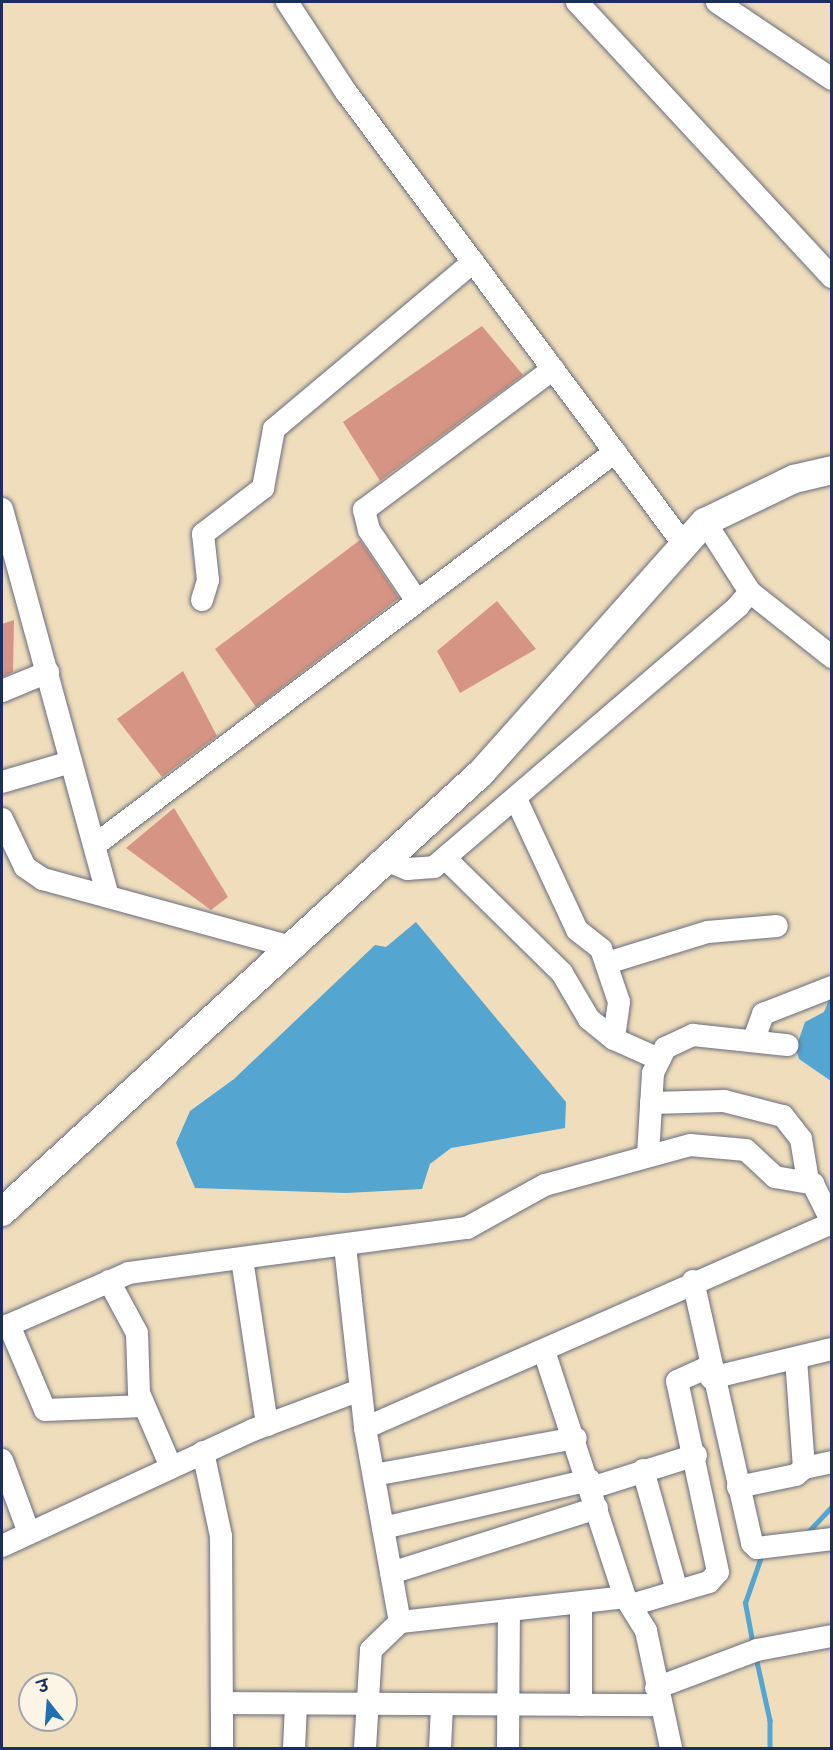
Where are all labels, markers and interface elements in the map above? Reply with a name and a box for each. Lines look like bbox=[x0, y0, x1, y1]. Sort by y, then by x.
north arrow bbox=[18, 1672, 78, 1732]
text: उ bbox=[35, 1675, 51, 1698]

